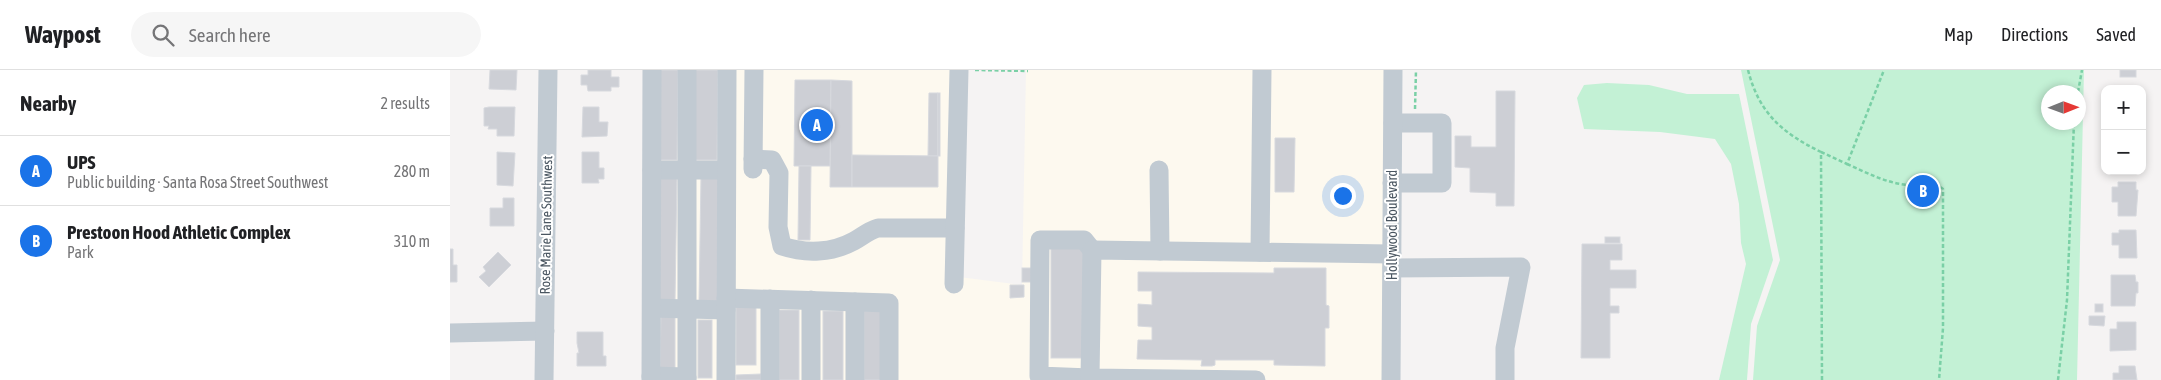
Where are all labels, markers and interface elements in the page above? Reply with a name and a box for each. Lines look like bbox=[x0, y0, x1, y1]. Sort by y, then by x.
search box bbox=[131, 12, 481, 57]
text: Waypost bbox=[25, 21, 101, 48]
icon: search bbox=[149, 21, 177, 49]
text: Search here bbox=[189, 24, 271, 46]
text: Map bbox=[1944, 24, 1973, 45]
text: Directions bbox=[2001, 24, 2068, 45]
text: Saved bbox=[2096, 24, 2136, 45]
north arrow bbox=[2041, 85, 2086, 130]
map controls bbox=[2101, 85, 2146, 175]
button: + bbox=[2101, 85, 2146, 130]
text: Nearby bbox=[20, 91, 76, 115]
text: 2 results bbox=[380, 94, 430, 112]
pin: A bbox=[801, 106, 833, 144]
button: − bbox=[2101, 130, 2146, 175]
text: UPS bbox=[67, 151, 96, 173]
street label: Rose Marie Lane Southwest bbox=[537, 155, 555, 295]
text: A bbox=[32, 162, 40, 180]
text: 280 m bbox=[394, 162, 430, 180]
street label: Hollywood Boulevard bbox=[1384, 170, 1400, 280]
pin: B bbox=[1907, 172, 1939, 210]
text: Public building · Santa Rosa Street Southwest bbox=[67, 173, 328, 191]
your location bbox=[1330, 183, 1356, 209]
text: Prestoon Hood Athletic Complex bbox=[67, 221, 291, 243]
text: B bbox=[32, 232, 40, 250]
text: 310 m bbox=[394, 232, 430, 250]
text: Park bbox=[67, 243, 94, 261]

